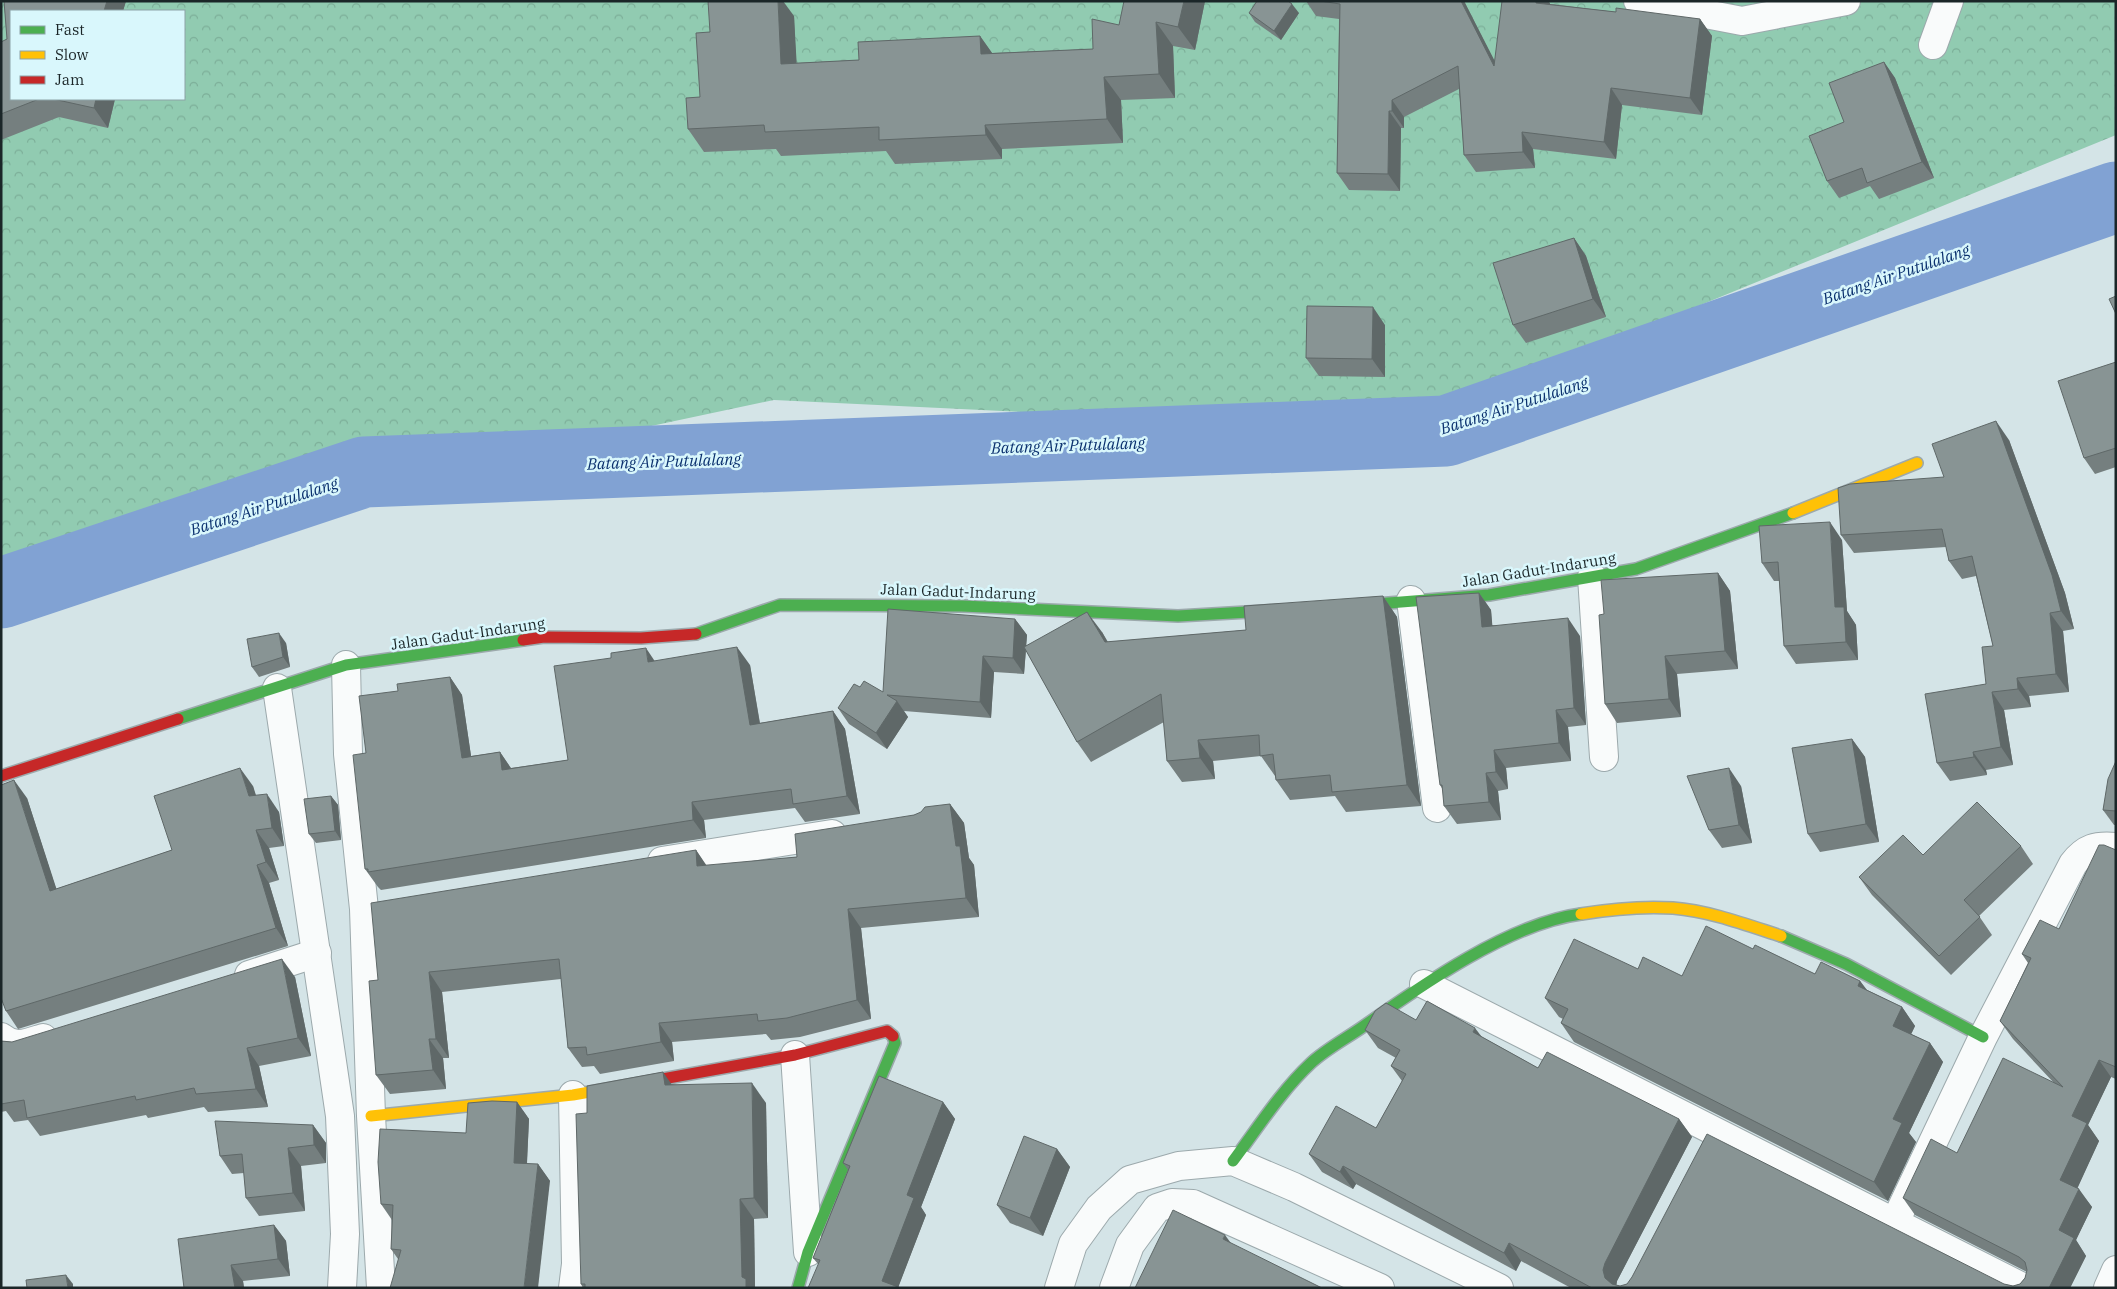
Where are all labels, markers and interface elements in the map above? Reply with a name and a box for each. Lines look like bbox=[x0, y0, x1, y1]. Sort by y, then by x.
legend bbox=[10, 10, 185, 100]
text: Fast bbox=[55, 20, 85, 39]
text: Slow bbox=[55, 45, 89, 64]
text: Jam bbox=[55, 70, 84, 89]
water label: Batang Air Putulalang bbox=[1819, 239, 1973, 309]
water label: Batang Air Putulalang bbox=[1437, 372, 1591, 439]
water label: Batang Air Putulalang bbox=[990, 432, 1146, 458]
water label: Batang Air Putulalang bbox=[586, 448, 742, 474]
water label: Batang Air Putulalang bbox=[187, 473, 341, 540]
street label: Jalan Gadut-Indarung bbox=[1461, 548, 1617, 591]
street label: Jalan Gadut-Indarung bbox=[880, 579, 1036, 604]
street label: Jalan Gadut-Indarung bbox=[390, 613, 546, 654]

